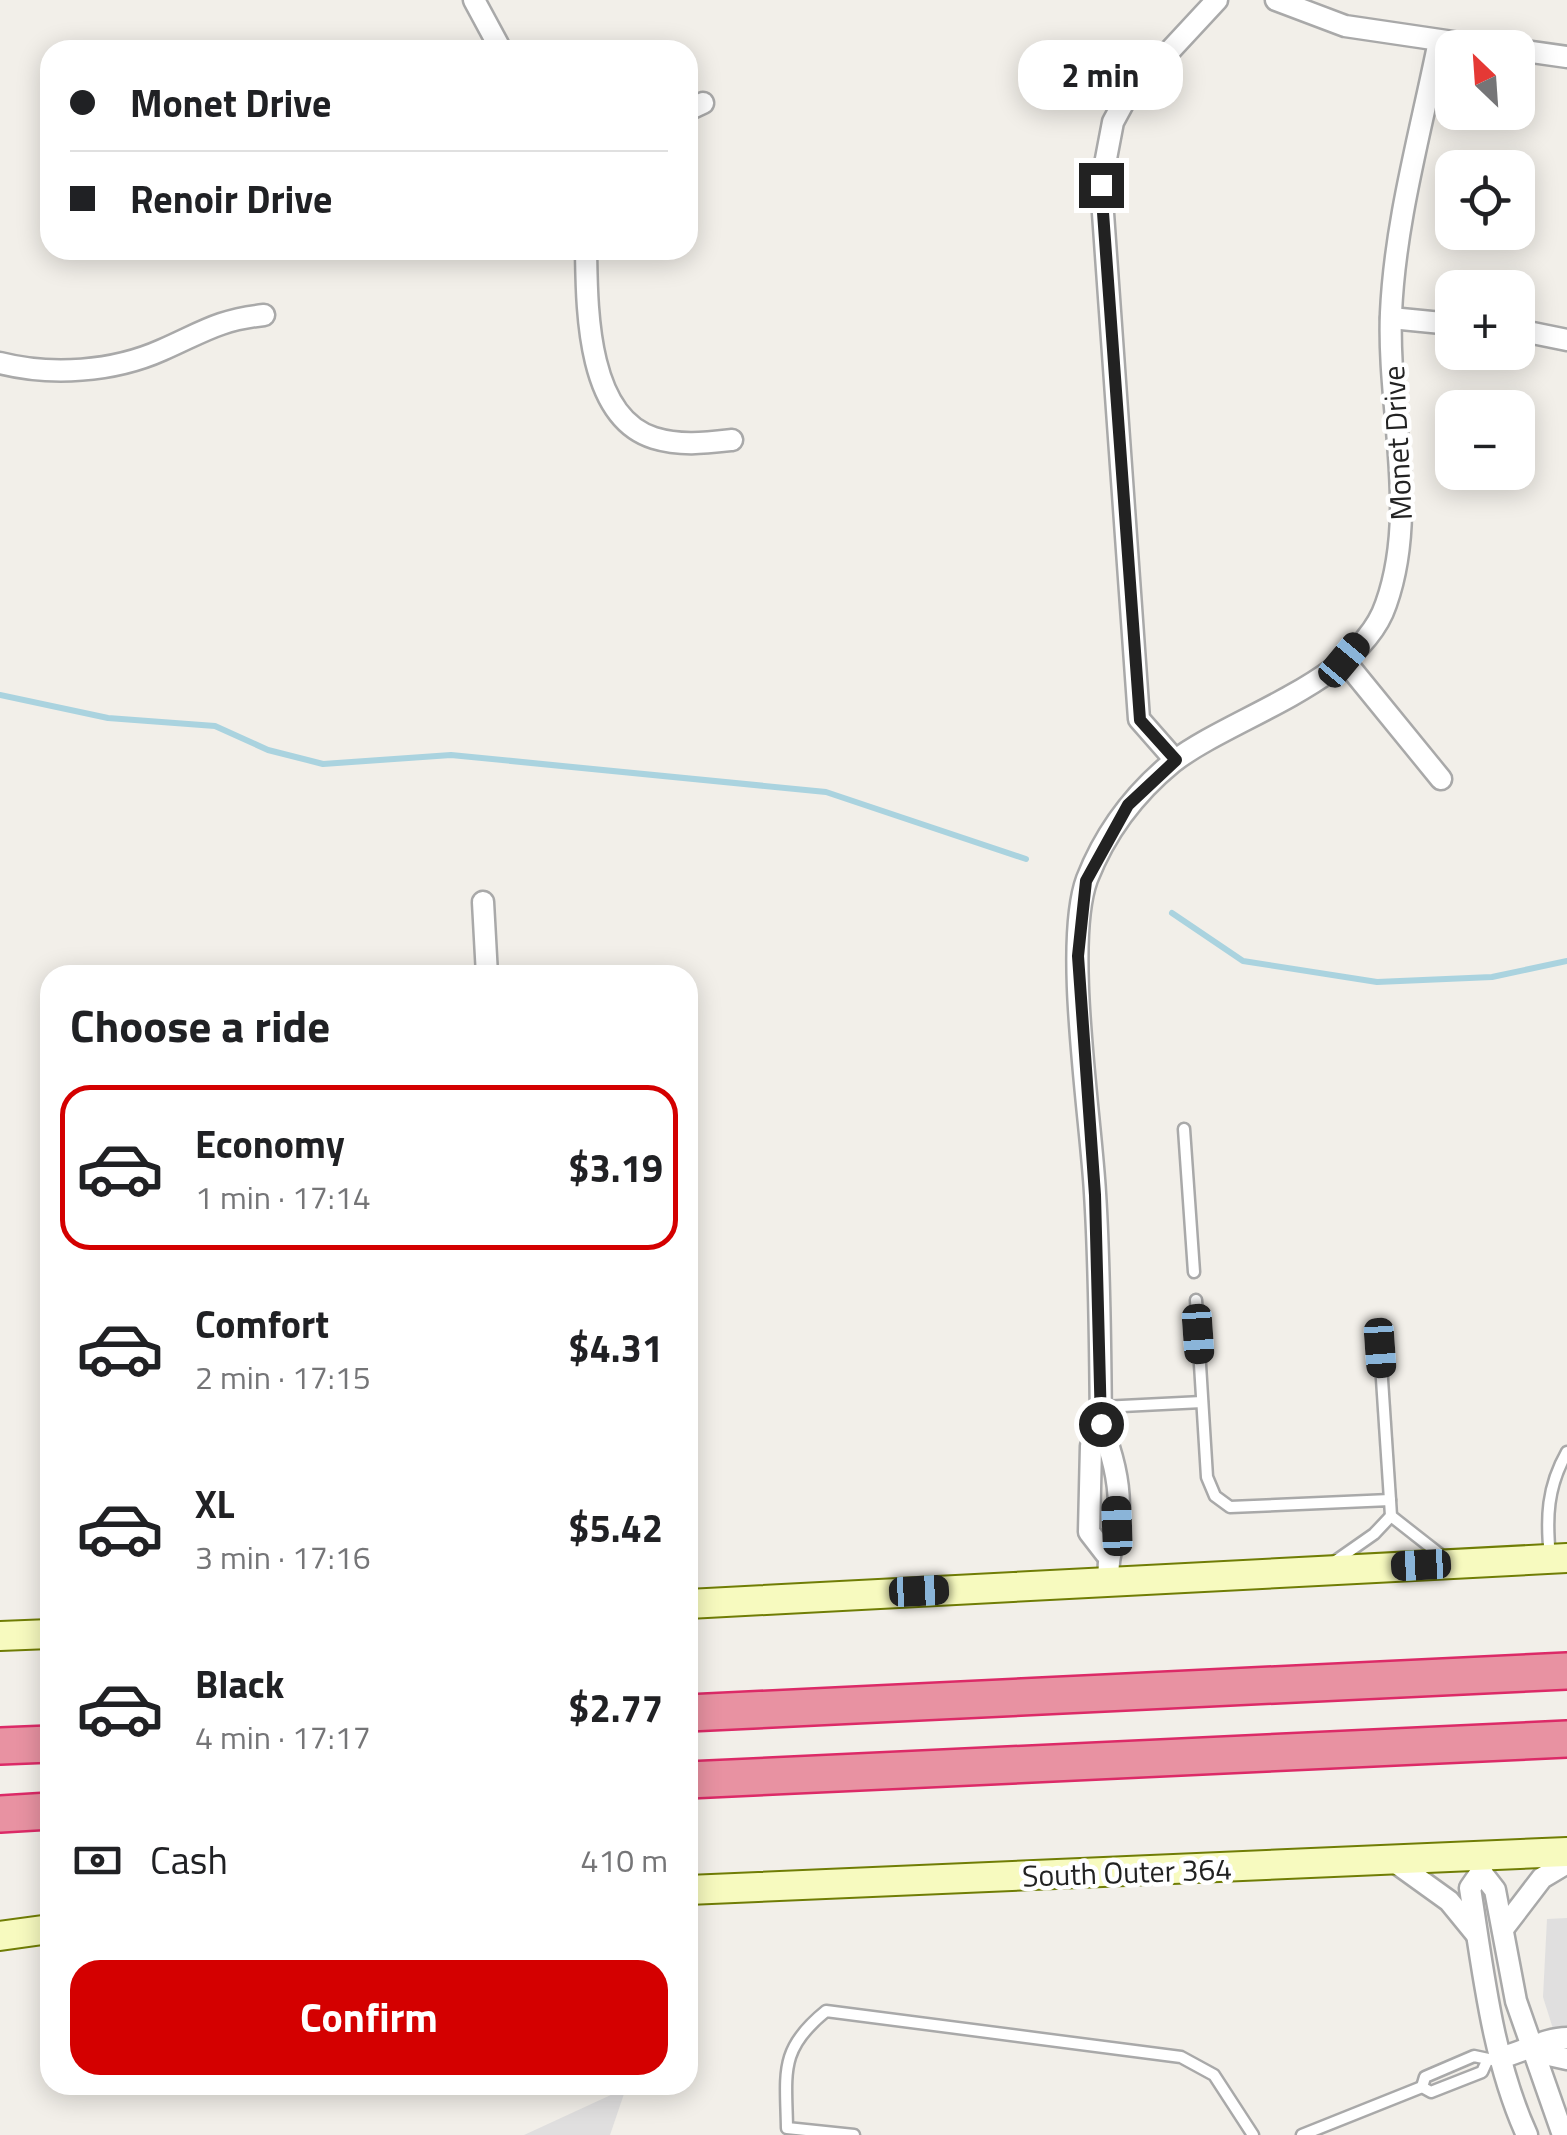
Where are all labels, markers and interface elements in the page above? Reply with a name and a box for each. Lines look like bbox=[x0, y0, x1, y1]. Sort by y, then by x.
north arrow bbox=[1435, 30, 1535, 130]
map controls bbox=[1435, 30, 1535, 490]
callout: 2 min bbox=[1018, 40, 1184, 110]
text: 2 min bbox=[1062, 51, 1139, 99]
text: Monet Drive bbox=[130, 74, 331, 132]
button: locate bbox=[1435, 150, 1535, 250]
route end bbox=[1079, 163, 1124, 208]
text: Renoir Drive bbox=[130, 170, 332, 228]
button: + bbox=[1435, 270, 1535, 370]
street label: Monet Drive bbox=[1370, 364, 1424, 522]
button: − bbox=[1435, 390, 1535, 490]
car bbox=[1313, 627, 1375, 693]
text: Choose a ride bbox=[70, 991, 330, 1059]
text: Economy bbox=[195, 1115, 345, 1173]
icon: car bbox=[75, 1123, 165, 1213]
text: $3.19 bbox=[568, 1139, 663, 1197]
text: 1 min · 17:14 bbox=[195, 1173, 371, 1221]
text: Comfort bbox=[195, 1295, 329, 1353]
icon: car bbox=[75, 1303, 165, 1393]
car bbox=[1181, 1303, 1215, 1365]
car bbox=[1363, 1317, 1397, 1379]
text: $4.31 bbox=[568, 1319, 663, 1377]
text: 2 min · 17:15 bbox=[195, 1353, 371, 1401]
route start bbox=[1079, 1402, 1124, 1447]
text: XL bbox=[195, 1475, 235, 1533]
icon: car bbox=[75, 1483, 165, 1573]
car bbox=[1101, 1495, 1133, 1557]
text: $5.42 bbox=[568, 1499, 663, 1557]
text: 3 min · 17:16 bbox=[195, 1533, 371, 1581]
car bbox=[1390, 1548, 1452, 1582]
car bbox=[888, 1574, 950, 1608]
text: Black bbox=[195, 1655, 284, 1713]
icon: car bbox=[75, 1663, 165, 1753]
text: $2.77 bbox=[568, 1679, 663, 1737]
text: 4 min · 17:17 bbox=[195, 1713, 371, 1761]
text: Cash bbox=[150, 1831, 228, 1889]
icon: cash bbox=[70, 1833, 125, 1888]
text: 410 m bbox=[580, 1836, 668, 1884]
street label: South Outer 364 bbox=[1021, 1845, 1233, 1899]
button: Confirm bbox=[70, 1960, 668, 2075]

